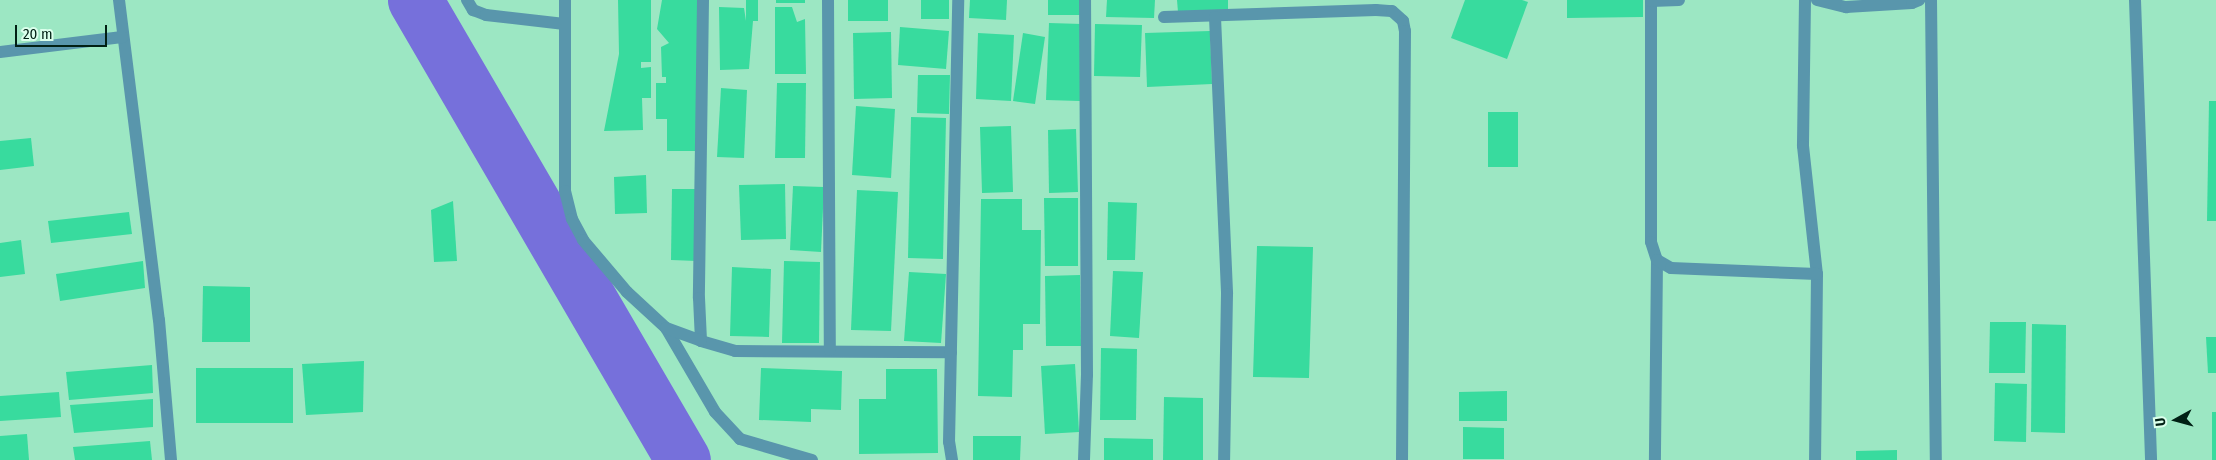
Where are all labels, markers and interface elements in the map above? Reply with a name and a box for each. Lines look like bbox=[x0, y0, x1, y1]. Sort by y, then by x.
scale bar bbox=[18, 15, 110, 47]
text: 20 m bbox=[23, 25, 53, 43]
north arrow bbox=[2151, 395, 2201, 445]
text: U bbox=[2152, 417, 2170, 427]

